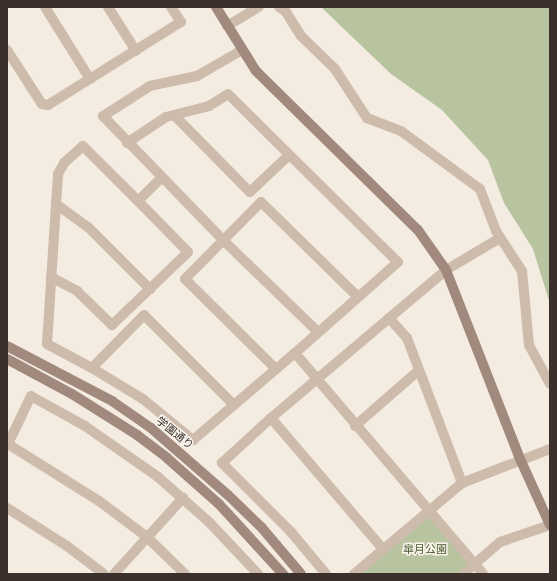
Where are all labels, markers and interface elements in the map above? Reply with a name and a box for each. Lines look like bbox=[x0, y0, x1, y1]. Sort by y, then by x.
street label: 学園通り bbox=[154, 414, 196, 452]
park label: 皐月公園 bbox=[403, 542, 447, 556]

